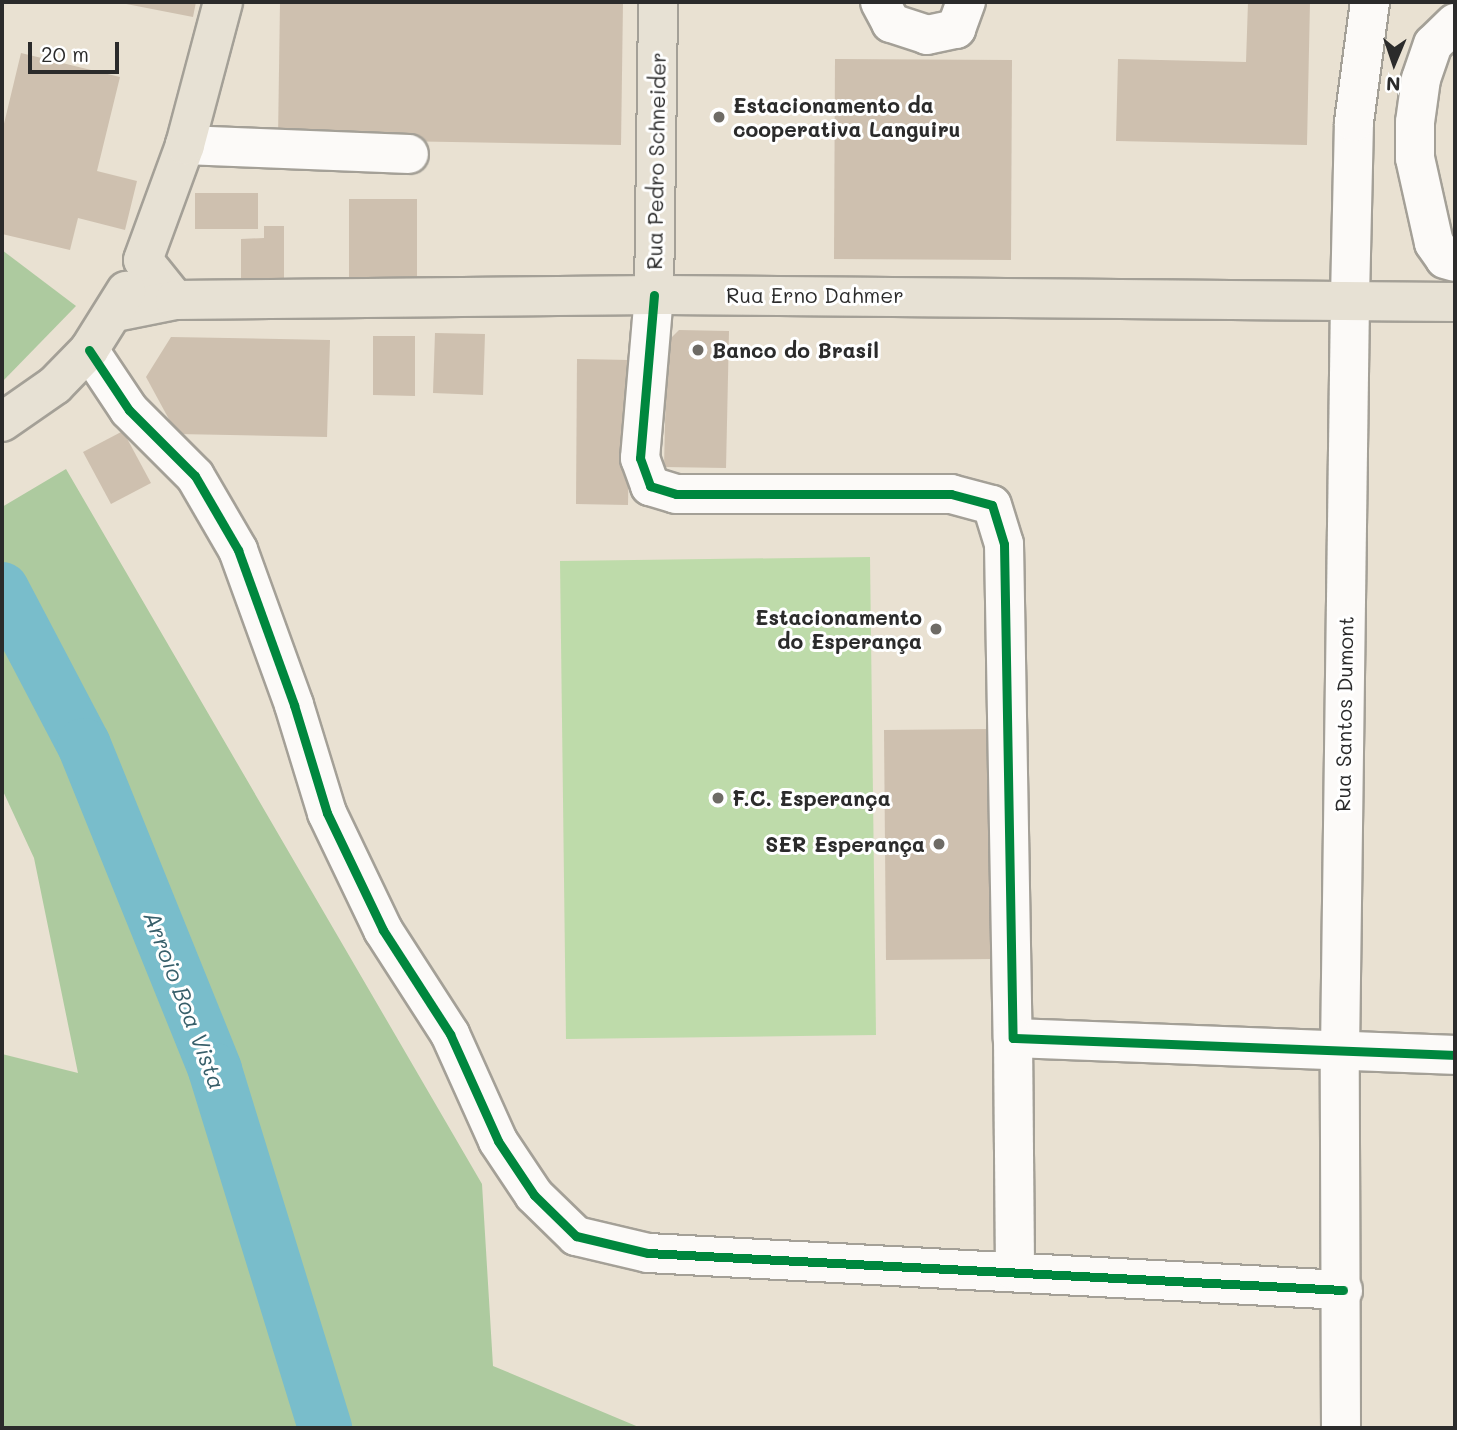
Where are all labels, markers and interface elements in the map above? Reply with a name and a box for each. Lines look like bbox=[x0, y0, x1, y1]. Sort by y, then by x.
scale bar bbox=[32, 28, 122, 72]
north arrow bbox=[1359, 28, 1429, 98]
text: 20 m bbox=[41, 40, 89, 67]
street label: Rua Pedro Schneider bbox=[642, 52, 670, 270]
text: N bbox=[1386, 72, 1401, 97]
place label: Estacionamento da cooperativa Languiru bbox=[733, 92, 961, 142]
marker: Estacionamento da cooperativa Languiru bbox=[711, 109, 727, 125]
street label: Rua Erno Dahmer bbox=[726, 282, 904, 308]
place label: Banco do Brasil bbox=[712, 337, 879, 363]
marker: Banco do Brasil bbox=[690, 342, 706, 358]
place label: Estacionamento do Esperança bbox=[755, 604, 922, 654]
street label: Rua Santos Dumont bbox=[1330, 616, 1358, 812]
marker: Estacionamento do Esperança bbox=[928, 621, 944, 637]
place label: F.C. Esperança bbox=[732, 785, 891, 811]
marker: F.C. Esperança bbox=[710, 790, 726, 806]
place label: SER Esperança bbox=[765, 831, 925, 857]
marker: SER Esperança bbox=[931, 836, 947, 852]
water label: Arroio Boa Vista bbox=[138, 907, 232, 1093]

